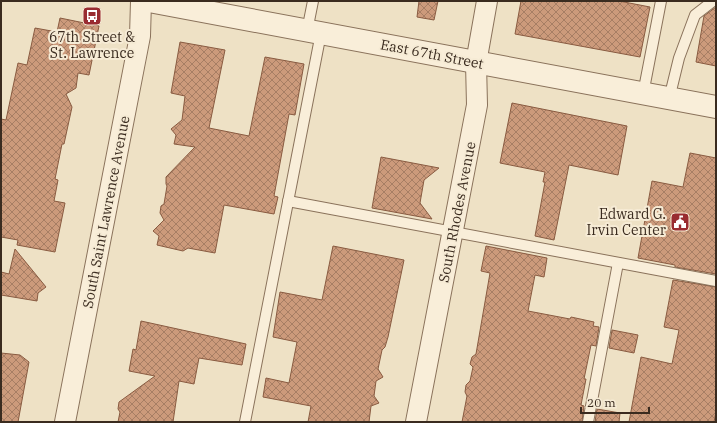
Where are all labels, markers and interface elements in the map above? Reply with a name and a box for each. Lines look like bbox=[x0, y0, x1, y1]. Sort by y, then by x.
bus stop icon: 67th Street & St. Lawrence bbox=[81, 5, 103, 27]
place label: 67th Street & St. Lawrence bbox=[49, 28, 135, 62]
street label: East 67th Street bbox=[379, 35, 485, 73]
street label: South Saint Lawrence Avenue bbox=[79, 114, 133, 310]
street label: South Rhodes Avenue bbox=[435, 140, 479, 284]
place label: Edward G. Irvin Center bbox=[586, 205, 667, 239]
public building icon: Edward G. Irvin Center bbox=[669, 211, 691, 233]
scale bar bbox=[581, 389, 649, 415]
text: 20 m bbox=[587, 395, 616, 410]

